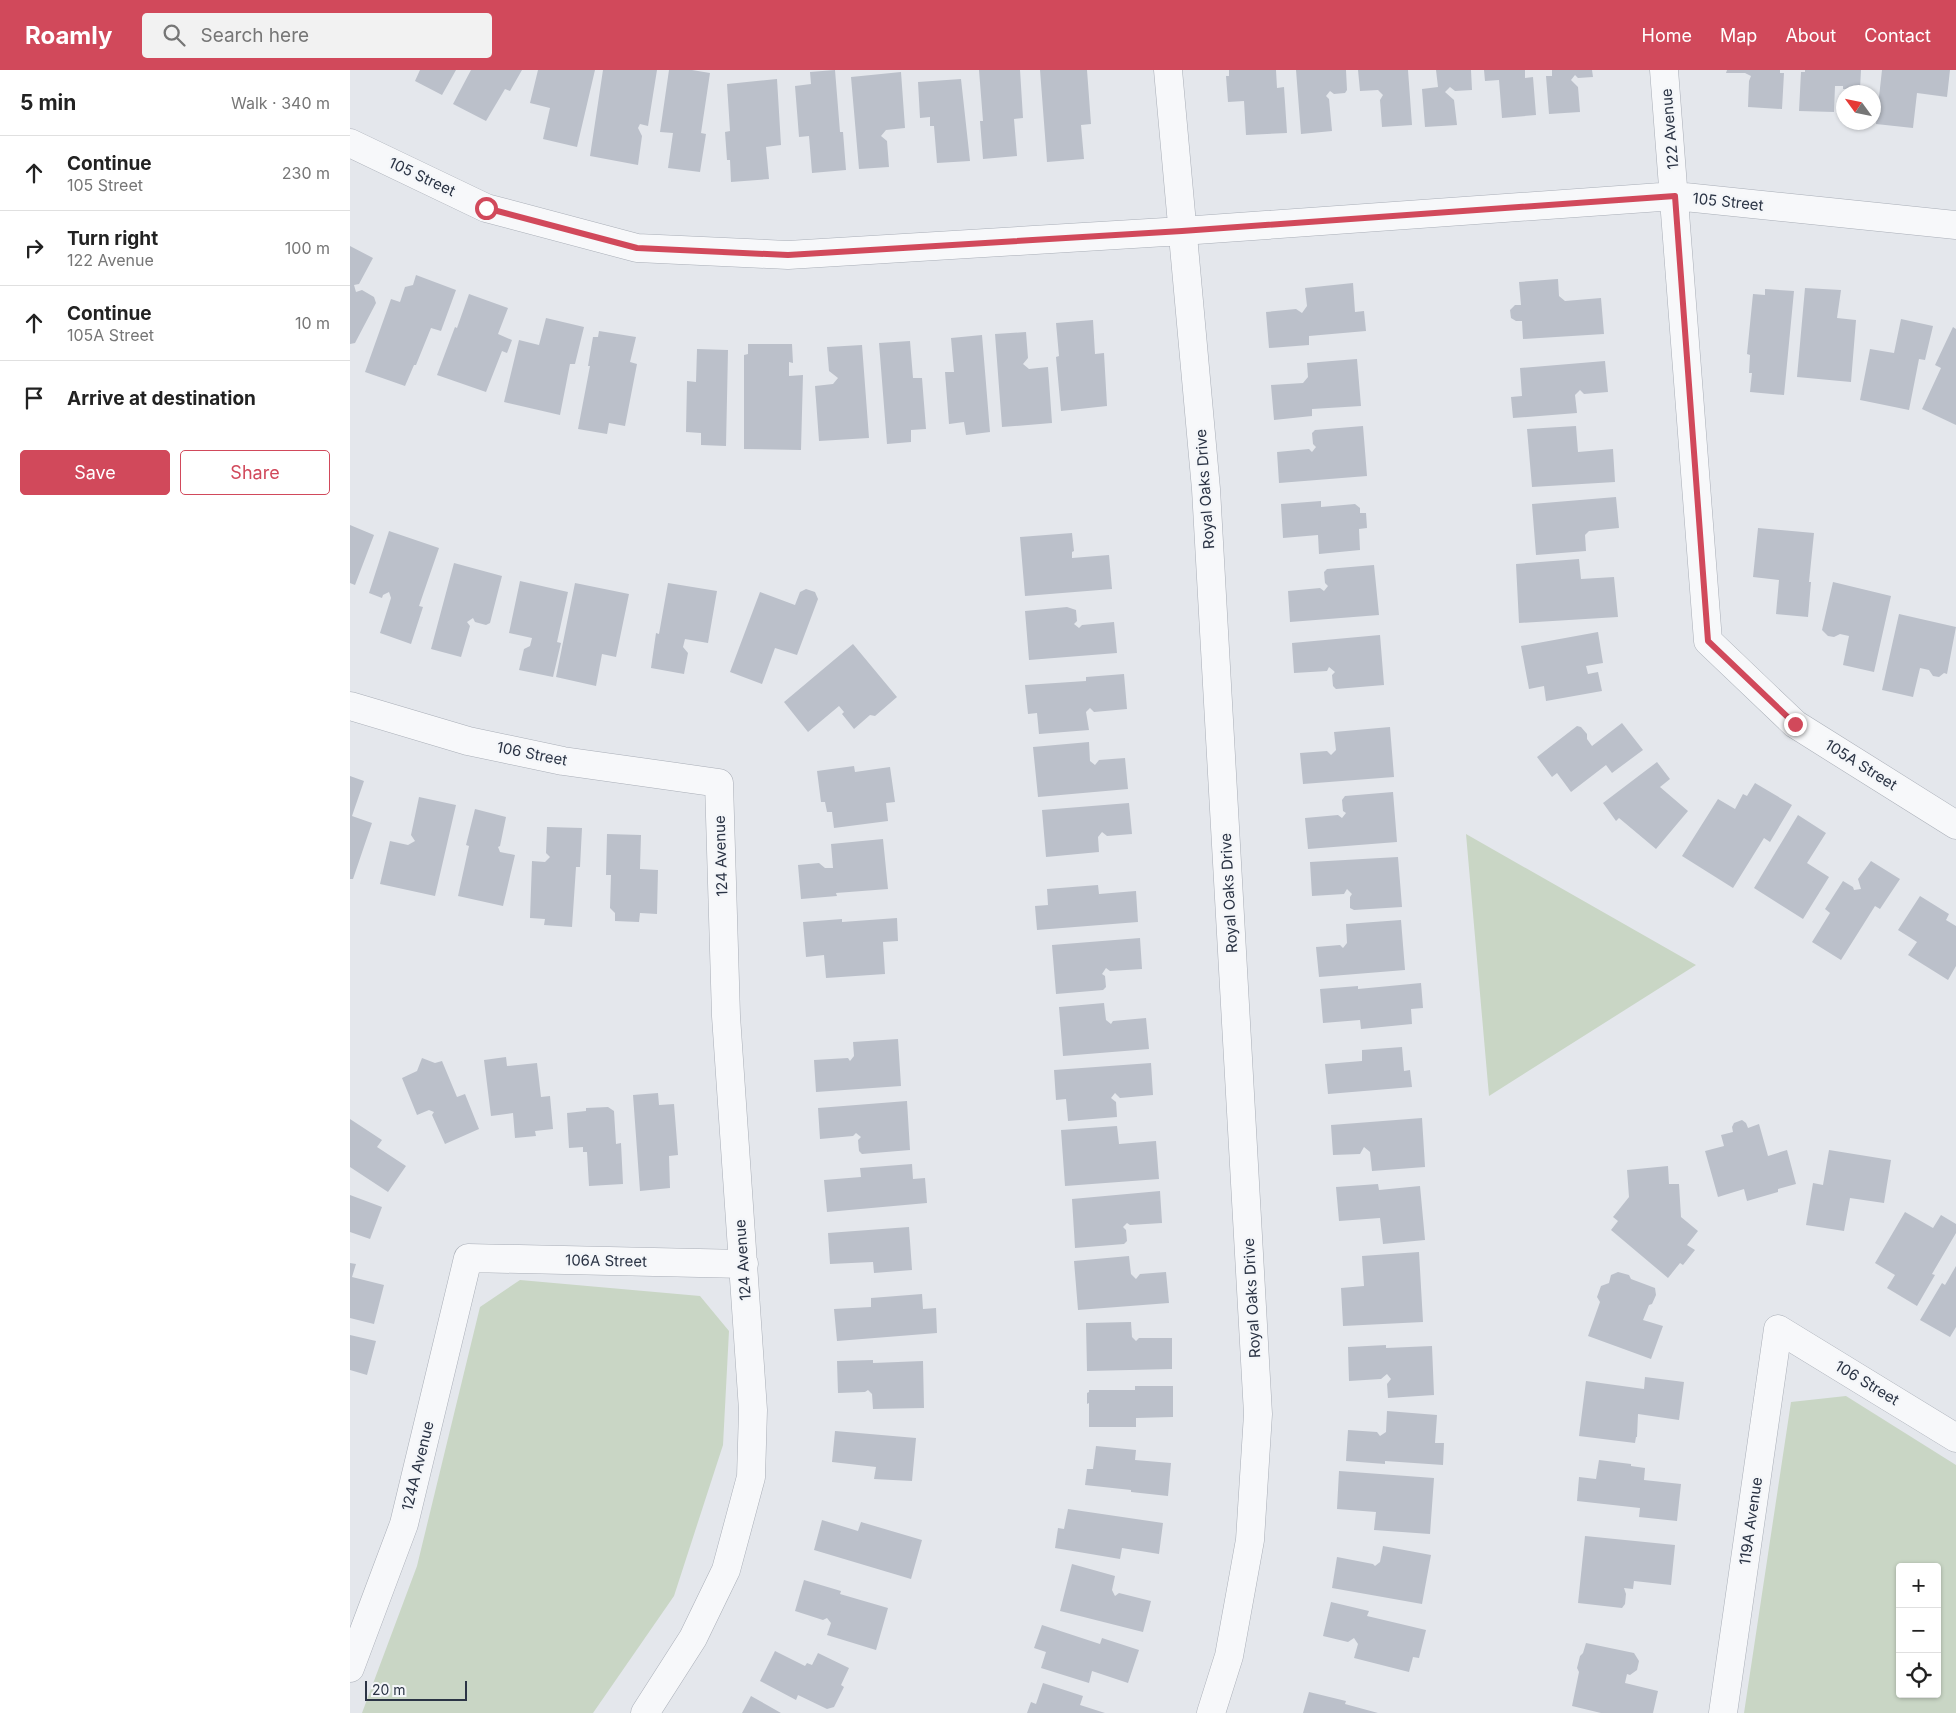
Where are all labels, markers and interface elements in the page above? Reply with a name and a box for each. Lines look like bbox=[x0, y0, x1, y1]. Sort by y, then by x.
search box bbox=[142, 13, 492, 58]
text: Roamly bbox=[25, 21, 112, 50]
icon: search bbox=[160, 21, 188, 49]
text: Search here bbox=[200, 24, 309, 47]
text: Home bbox=[1642, 25, 1692, 46]
text: Map bbox=[1720, 25, 1757, 46]
text: About bbox=[1785, 25, 1836, 46]
text: Contact bbox=[1864, 25, 1931, 46]
north arrow bbox=[1836, 85, 1881, 130]
street label: 122 Avenue bbox=[1656, 88, 1683, 170]
text: 5 min bbox=[20, 90, 76, 115]
text: Walk · 340 m bbox=[231, 93, 330, 113]
text: Continue bbox=[67, 152, 152, 175]
street label: 105 Street bbox=[386, 153, 459, 200]
icon: ahead bbox=[20, 159, 48, 187]
text: 230 m bbox=[282, 163, 330, 183]
text: 105 Street bbox=[67, 175, 143, 195]
street label: 105 Street bbox=[1692, 188, 1765, 215]
route start bbox=[475, 197, 498, 220]
text: Turn right bbox=[67, 227, 158, 250]
icon: right bbox=[20, 234, 48, 262]
text: 100 m bbox=[285, 238, 330, 258]
text: 122 Avenue bbox=[67, 250, 154, 270]
text: Continue bbox=[67, 302, 152, 325]
icon: ahead bbox=[20, 309, 48, 337]
text: 10 m bbox=[295, 313, 330, 333]
text: 105A Street bbox=[67, 325, 154, 345]
icon: arrive bbox=[20, 384, 48, 412]
text: Arrive at destination bbox=[67, 387, 256, 410]
street label: Royal Oaks Drive bbox=[1191, 428, 1218, 550]
button: Save bbox=[20, 450, 170, 495]
button: Share bbox=[180, 450, 330, 495]
route end bbox=[1784, 713, 1807, 736]
street label: 105A Street bbox=[1822, 735, 1901, 794]
street label: 106 Street bbox=[495, 737, 569, 770]
street label: 124 Avenue bbox=[710, 815, 731, 897]
street label: Royal Oaks Drive bbox=[1216, 832, 1241, 954]
street label: 124 Avenue bbox=[730, 1219, 755, 1301]
street label: Royal Oaks Drive bbox=[1239, 1237, 1264, 1359]
street label: 106A Street bbox=[565, 1250, 647, 1271]
street label: 106 Street bbox=[1832, 1356, 1903, 1409]
street label: 124A Avenue bbox=[397, 1419, 438, 1513]
street label: 119A Avenue bbox=[1735, 1476, 1766, 1566]
map controls bbox=[1896, 1563, 1941, 1698]
button: + bbox=[1896, 1563, 1941, 1608]
button: − bbox=[1896, 1608, 1941, 1653]
button: locate bbox=[1896, 1653, 1941, 1698]
scale bar bbox=[365, 1678, 468, 1701]
text: 20 m bbox=[372, 1681, 406, 1698]

